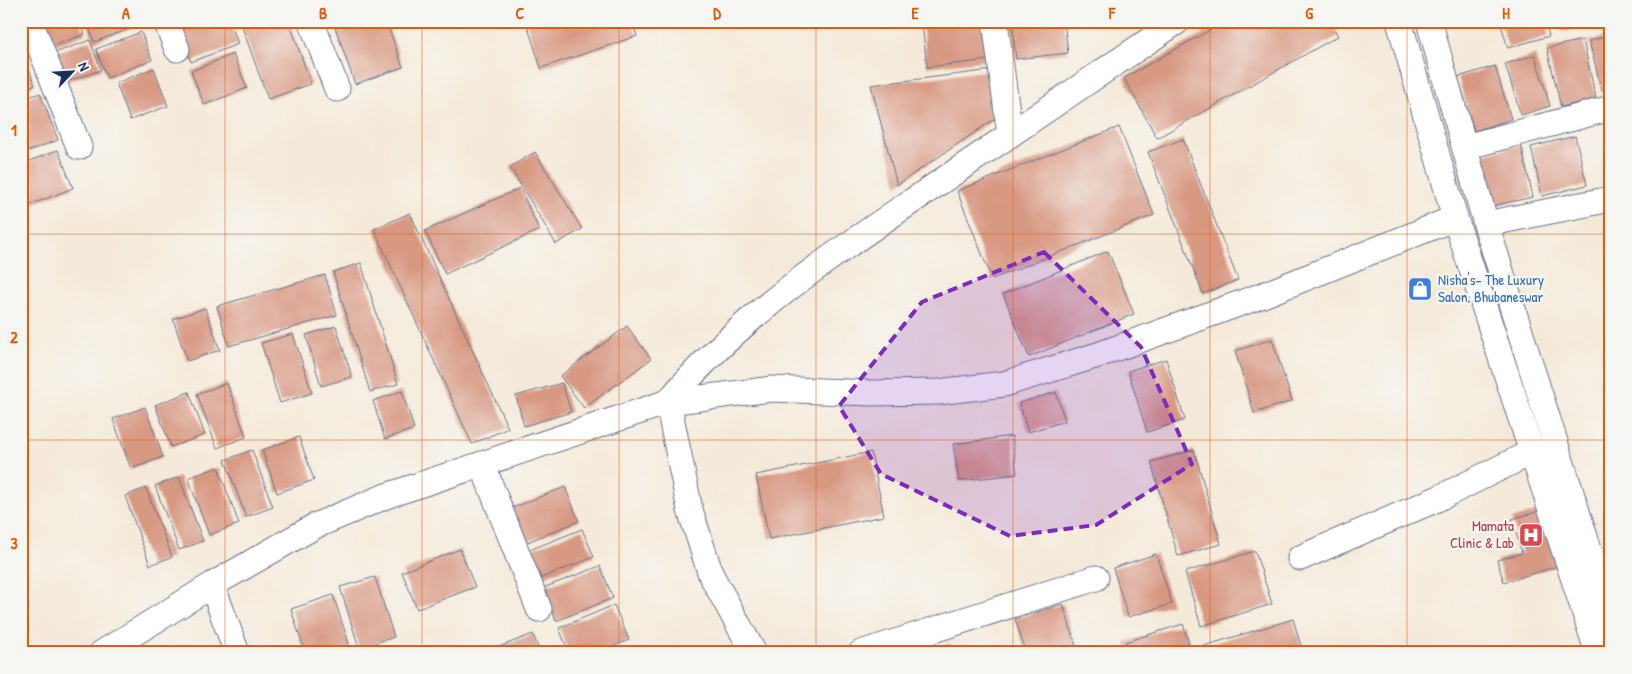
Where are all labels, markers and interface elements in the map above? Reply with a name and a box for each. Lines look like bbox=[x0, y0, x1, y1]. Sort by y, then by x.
text: A bbox=[122, 2, 130, 24]
text: B bbox=[319, 2, 327, 24]
text: C bbox=[516, 2, 525, 24]
text: D bbox=[713, 2, 721, 24]
text: E bbox=[911, 2, 919, 24]
text: F bbox=[1108, 2, 1116, 24]
text: G bbox=[1305, 2, 1313, 24]
text: H bbox=[1502, 2, 1510, 24]
north arrow bbox=[48, 48, 98, 98]
text: N bbox=[74, 59, 95, 74]
text: 1 bbox=[11, 119, 17, 141]
place label: Nisha's- The Luxury Salon, Bhubaneswar bbox=[1438, 269, 1544, 307]
shop icon: Nisha's- The Luxury Salon, Bhubaneswar bbox=[1407, 276, 1433, 302]
text: 2 bbox=[10, 326, 18, 348]
place label: Mamata Clinic & Lab bbox=[1450, 515, 1514, 553]
hospital icon: Mamata Clinic & Lab bbox=[1518, 522, 1544, 548]
text: 3 bbox=[10, 532, 18, 554]

